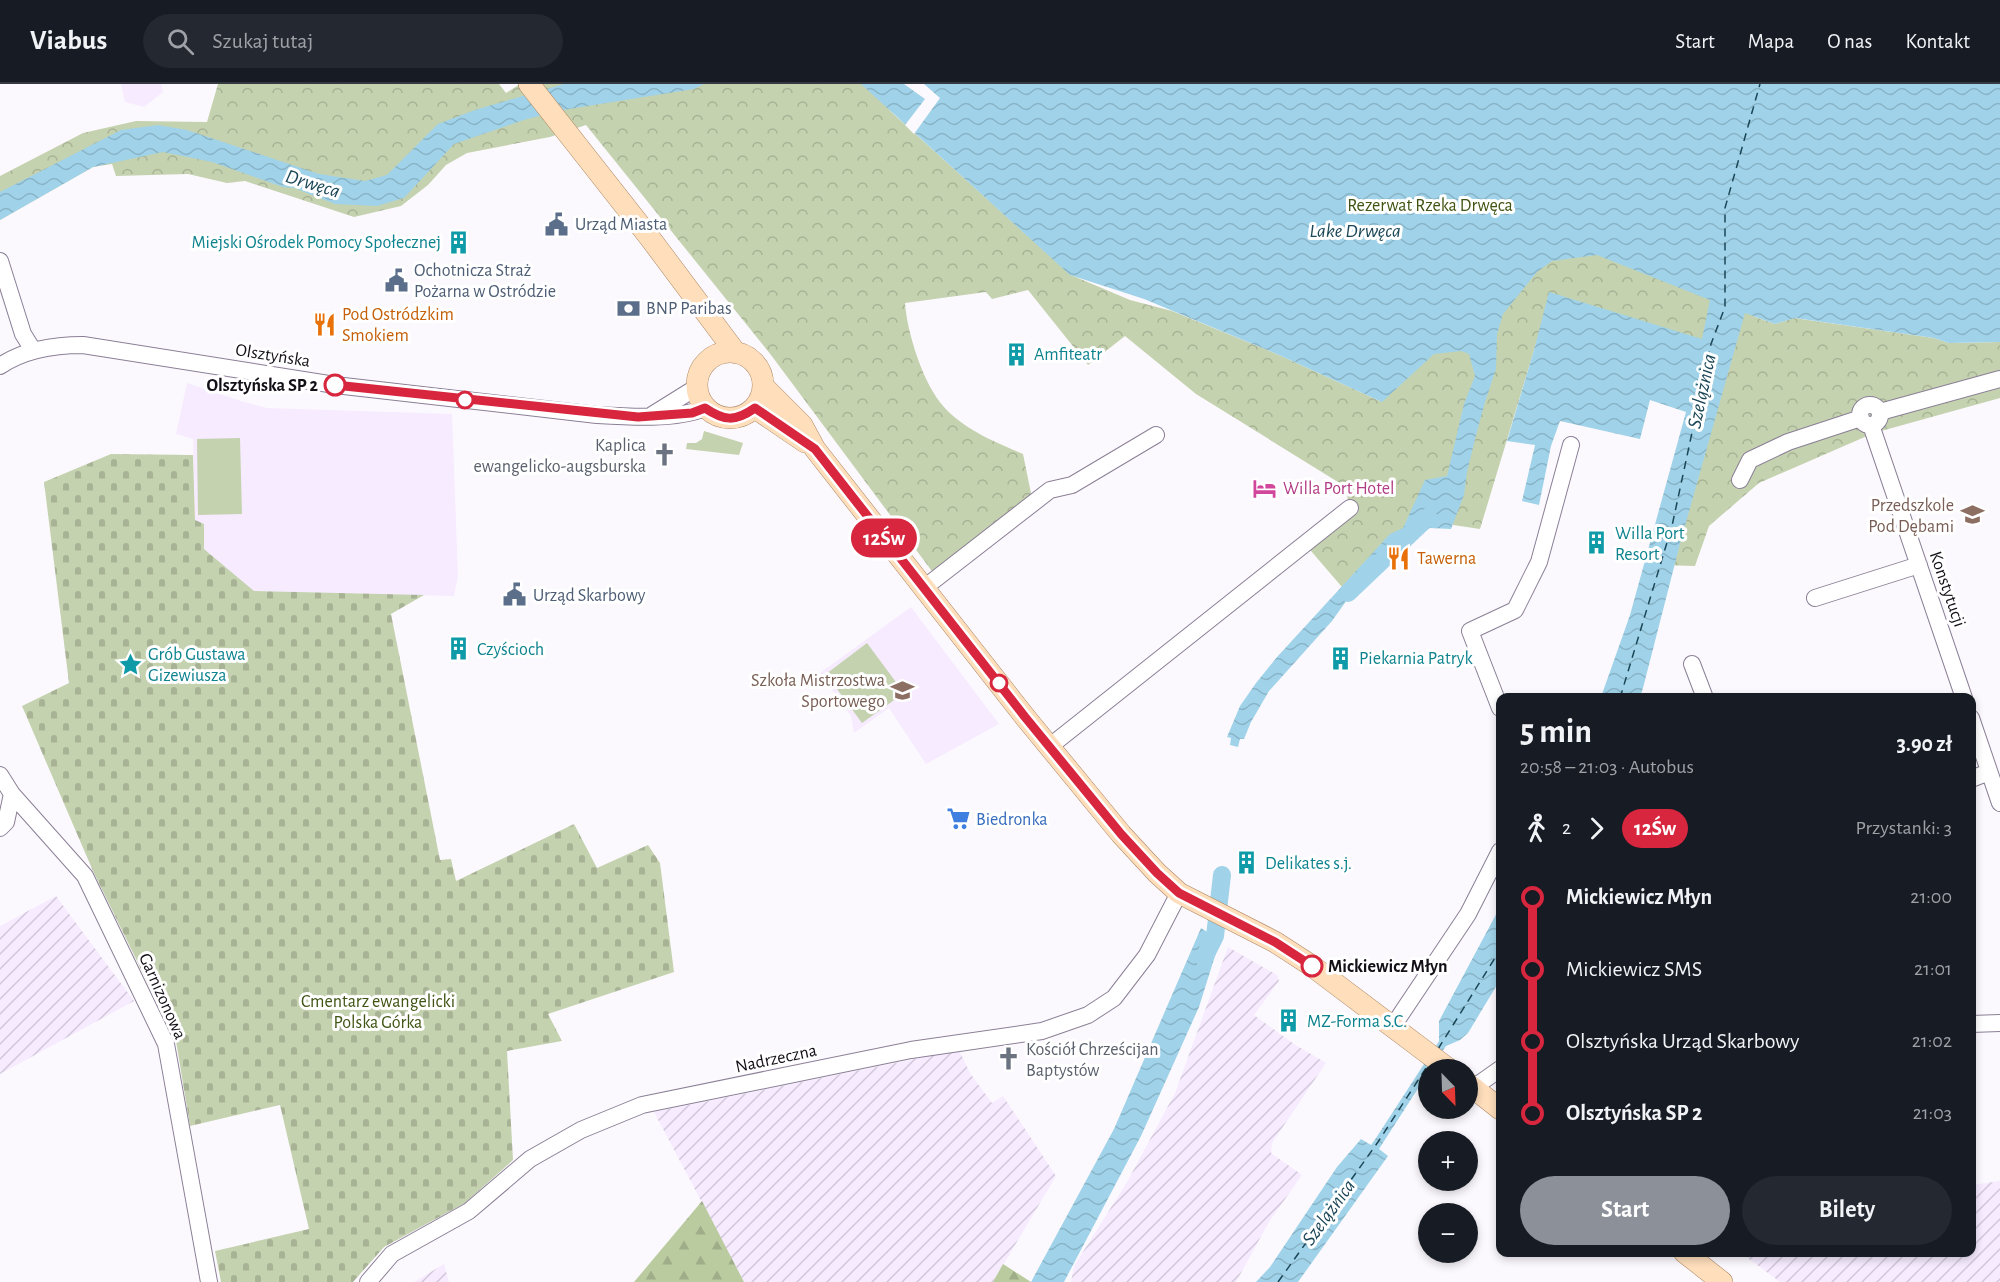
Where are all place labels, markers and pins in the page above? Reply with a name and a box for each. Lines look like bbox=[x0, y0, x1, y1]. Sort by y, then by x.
public building icon: Urząd Miasta bbox=[544, 211, 570, 237]
place label: Urząd Miasta bbox=[575, 216, 667, 234]
building icon: Miejski Ośrodek Pomocy Społecznej bbox=[446, 229, 472, 255]
place label: Miejski Ośrodek Pomocy Społecznej bbox=[191, 234, 441, 252]
place label: Ochotnicza Straż Pożarna w Ostródzie bbox=[414, 262, 556, 301]
public building icon: Ochotnicza Straż Pożarna w Ostródzie bbox=[383, 267, 409, 293]
bank icon: BNP Paribas bbox=[615, 295, 641, 321]
place label: BNP Paribas bbox=[646, 300, 732, 318]
place label: Pod Ostródzkim Smokiem bbox=[342, 306, 454, 345]
restaurant icon: Pod Ostródzkim Smokiem bbox=[311, 311, 337, 337]
building icon: Amfiteatr bbox=[1003, 341, 1029, 367]
place label: Amfiteatr bbox=[1034, 346, 1102, 364]
marker: Olsztyńska SP 2 bbox=[324, 374, 346, 396]
place label: Olsztyńska SP 2 bbox=[206, 377, 319, 395]
unlabelled marker bbox=[456, 391, 474, 409]
place label: Kaplica ewangelicko-augsburska bbox=[474, 437, 646, 476]
church icon: Kaplica ewangelicko-augsburska bbox=[651, 442, 677, 468]
hotel icon: Willa Port Hotel bbox=[1252, 475, 1278, 501]
place label: Willa Port Hotel bbox=[1283, 480, 1394, 498]
place label: Przedszkole Pod Dębami bbox=[1868, 497, 1954, 536]
school or university icon: Przedszkole Pod Dębami bbox=[1959, 502, 1985, 528]
place label: Willa Port Resort bbox=[1615, 525, 1685, 564]
building icon: Willa Port Resort bbox=[1584, 530, 1610, 556]
restaurant icon: Tawerna bbox=[1386, 545, 1412, 571]
place label: Tawerna bbox=[1417, 550, 1476, 568]
public building icon: Urząd Skarbowy bbox=[502, 582, 528, 608]
place label: Urząd Skarbowy bbox=[533, 587, 646, 605]
building icon: Czyścioch bbox=[446, 636, 472, 662]
place label: Czyścioch bbox=[477, 641, 544, 659]
building icon: Piekarnia Patryk bbox=[1328, 645, 1354, 671]
place label: Grób Gustawa Gizewiusza bbox=[148, 646, 246, 685]
place label: Piekarnia Patryk bbox=[1359, 650, 1473, 668]
place icon: Grób Gustawa Gizewiusza bbox=[117, 651, 143, 677]
place label: Szkoła Mistrzostwa Sportowego bbox=[751, 672, 885, 711]
unlabelled marker bbox=[990, 674, 1008, 692]
school or university icon: Szkoła Mistrzostwa Sportowego bbox=[890, 677, 916, 703]
supermarket icon: Biedronka bbox=[945, 806, 971, 832]
place label: Biedronka bbox=[976, 811, 1048, 829]
building icon: Delikates s.j. bbox=[1234, 850, 1260, 876]
place label: Delikates s.j. bbox=[1265, 855, 1352, 873]
marker: Mickiewicz Młyn bbox=[1301, 955, 1323, 977]
place label: Mickiewicz Młyn bbox=[1328, 958, 1448, 976]
building icon: MZ-Forma S.C. bbox=[1276, 1008, 1302, 1034]
place label: MZ-Forma S.C. bbox=[1307, 1013, 1407, 1031]
place label: Kościół Chrześcijan Baptystów bbox=[1026, 1041, 1159, 1080]
church icon: Kościół Chrześcijan Baptystów bbox=[995, 1046, 1021, 1072]

